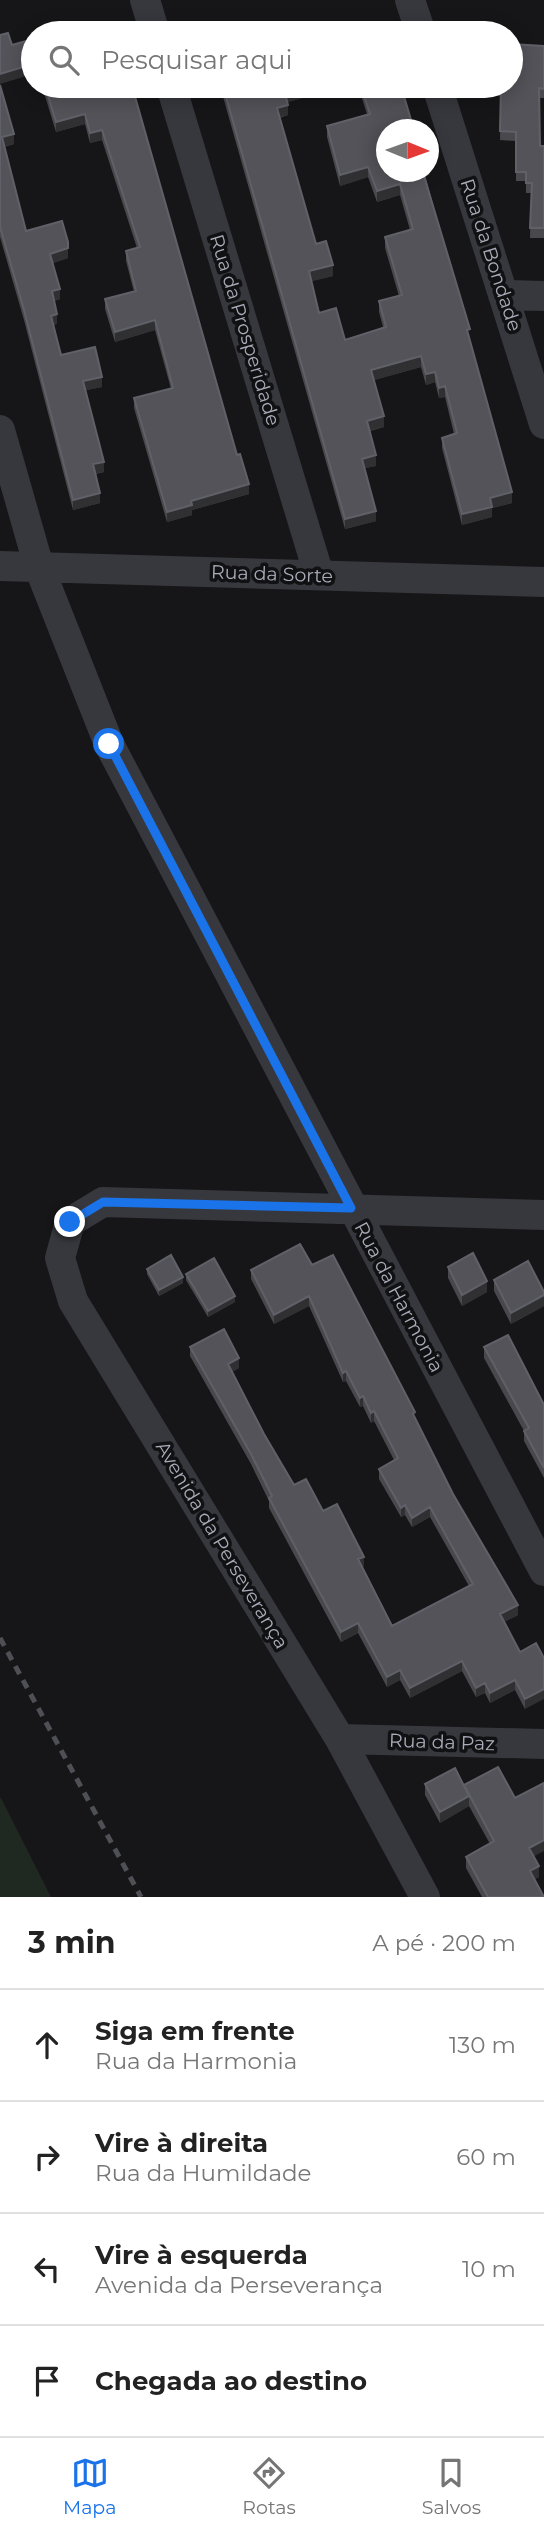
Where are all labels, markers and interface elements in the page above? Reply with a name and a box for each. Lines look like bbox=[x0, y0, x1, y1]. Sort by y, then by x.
search box bbox=[21, 21, 523, 98]
icon: search bbox=[45, 41, 83, 79]
text: Pesquisar aqui bbox=[101, 44, 293, 76]
north arrow bbox=[376, 119, 439, 182]
street label: Rua da Bondade bbox=[455, 176, 527, 334]
street label: Rua da Prosperidade bbox=[205, 232, 285, 428]
street label: Rua da Sorte bbox=[211, 560, 333, 588]
route start bbox=[93, 728, 124, 759]
route end bbox=[54, 1206, 85, 1237]
street label: Rua da Harmonia bbox=[350, 1218, 448, 1376]
street label: Avenida da Perseverança bbox=[151, 1437, 293, 1653]
street label: Rua da Paz bbox=[389, 1729, 495, 1755]
text: 3 min bbox=[28, 1924, 115, 1961]
text: A pé · 200 m bbox=[372, 1929, 516, 1957]
text: Siga em frente bbox=[95, 2015, 295, 2047]
icon: ahead bbox=[28, 2026, 66, 2064]
text: 130 m bbox=[449, 2031, 516, 2059]
text: Rua da Harmonia bbox=[95, 2047, 297, 2075]
text: Vire à direita bbox=[95, 2127, 268, 2159]
icon: right bbox=[28, 2138, 66, 2176]
text: 60 m bbox=[456, 2143, 516, 2171]
text: Rua da Humildade bbox=[95, 2159, 311, 2187]
text: Vire à esquerda bbox=[95, 2239, 308, 2271]
icon: left bbox=[28, 2250, 66, 2288]
text: 10 m bbox=[462, 2255, 516, 2283]
text: Avenida da Perseverança bbox=[95, 2271, 383, 2299]
icon: arrive bbox=[28, 2362, 66, 2400]
text: Chegada ao destino bbox=[95, 2365, 367, 2397]
tab: Mapa bbox=[63, 2454, 116, 2519]
tab: Rotas bbox=[242, 2454, 296, 2519]
tab: Salvos bbox=[422, 2454, 481, 2519]

